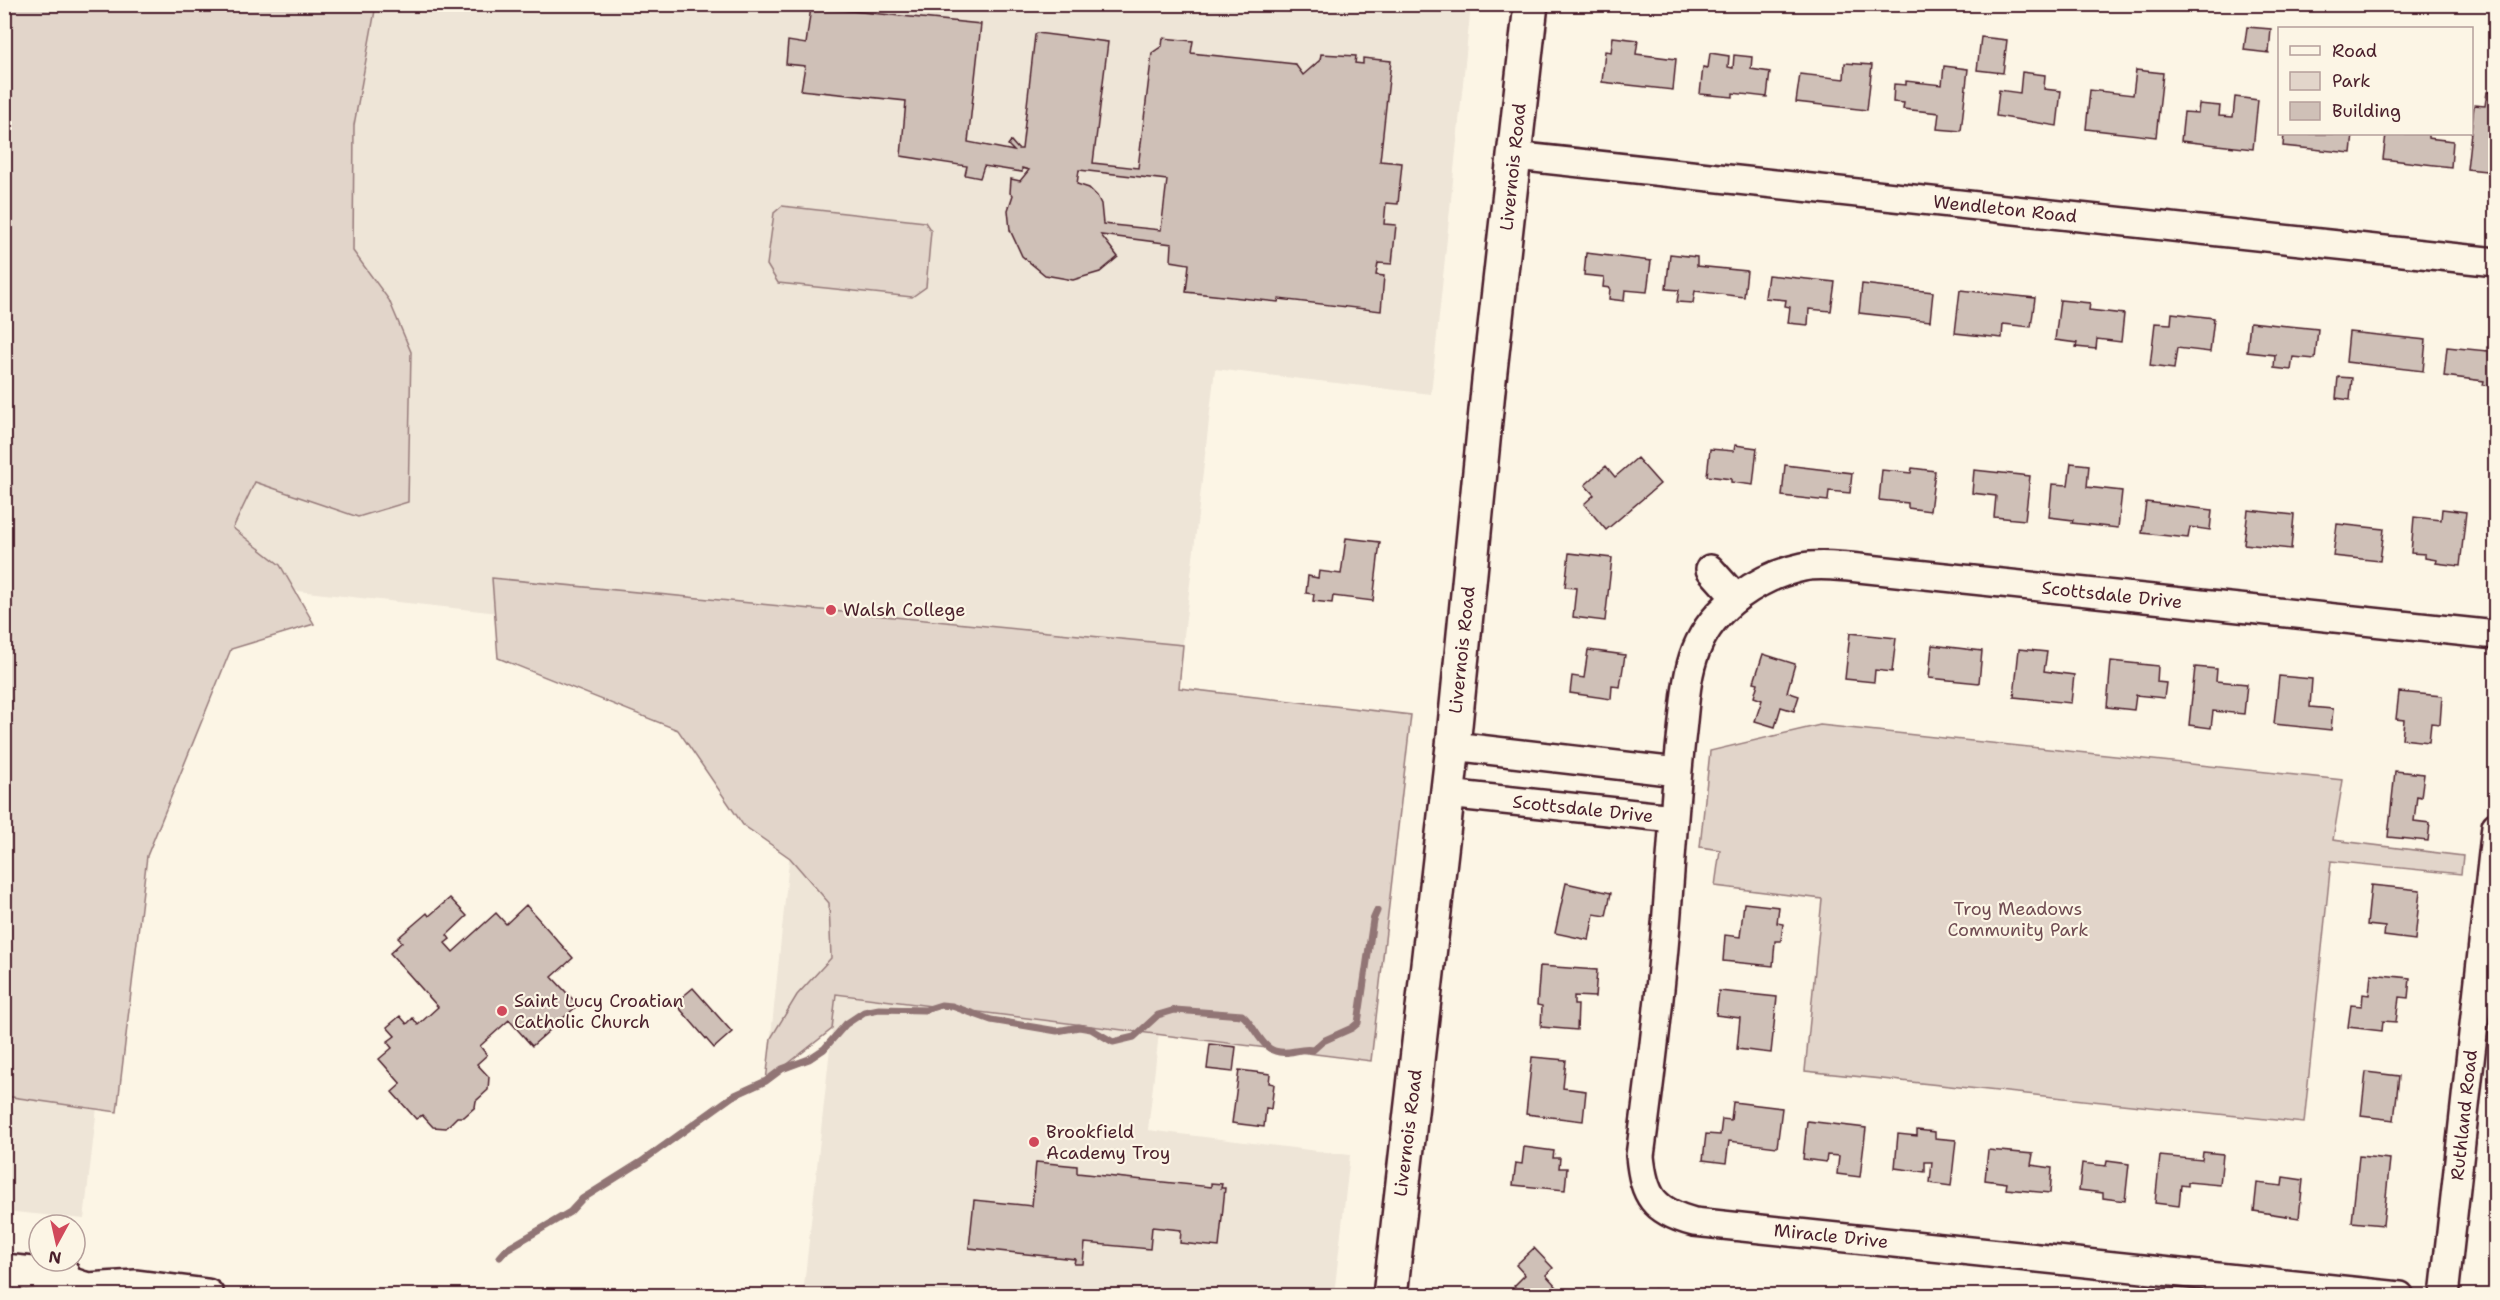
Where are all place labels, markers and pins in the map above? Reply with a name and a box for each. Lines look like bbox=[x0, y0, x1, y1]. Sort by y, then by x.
place label: Walsh College bbox=[843, 598, 965, 622]
marker: Walsh College bbox=[824, 603, 838, 617]
place label: Saint Lucy Croatian Catholic Church bbox=[514, 989, 683, 1034]
marker: Saint Lucy Croatian Catholic Church bbox=[495, 1004, 509, 1018]
place label: Brookfield Academy Troy bbox=[1046, 1120, 1170, 1165]
marker: Brookfield Academy Troy bbox=[1027, 1135, 1041, 1149]

